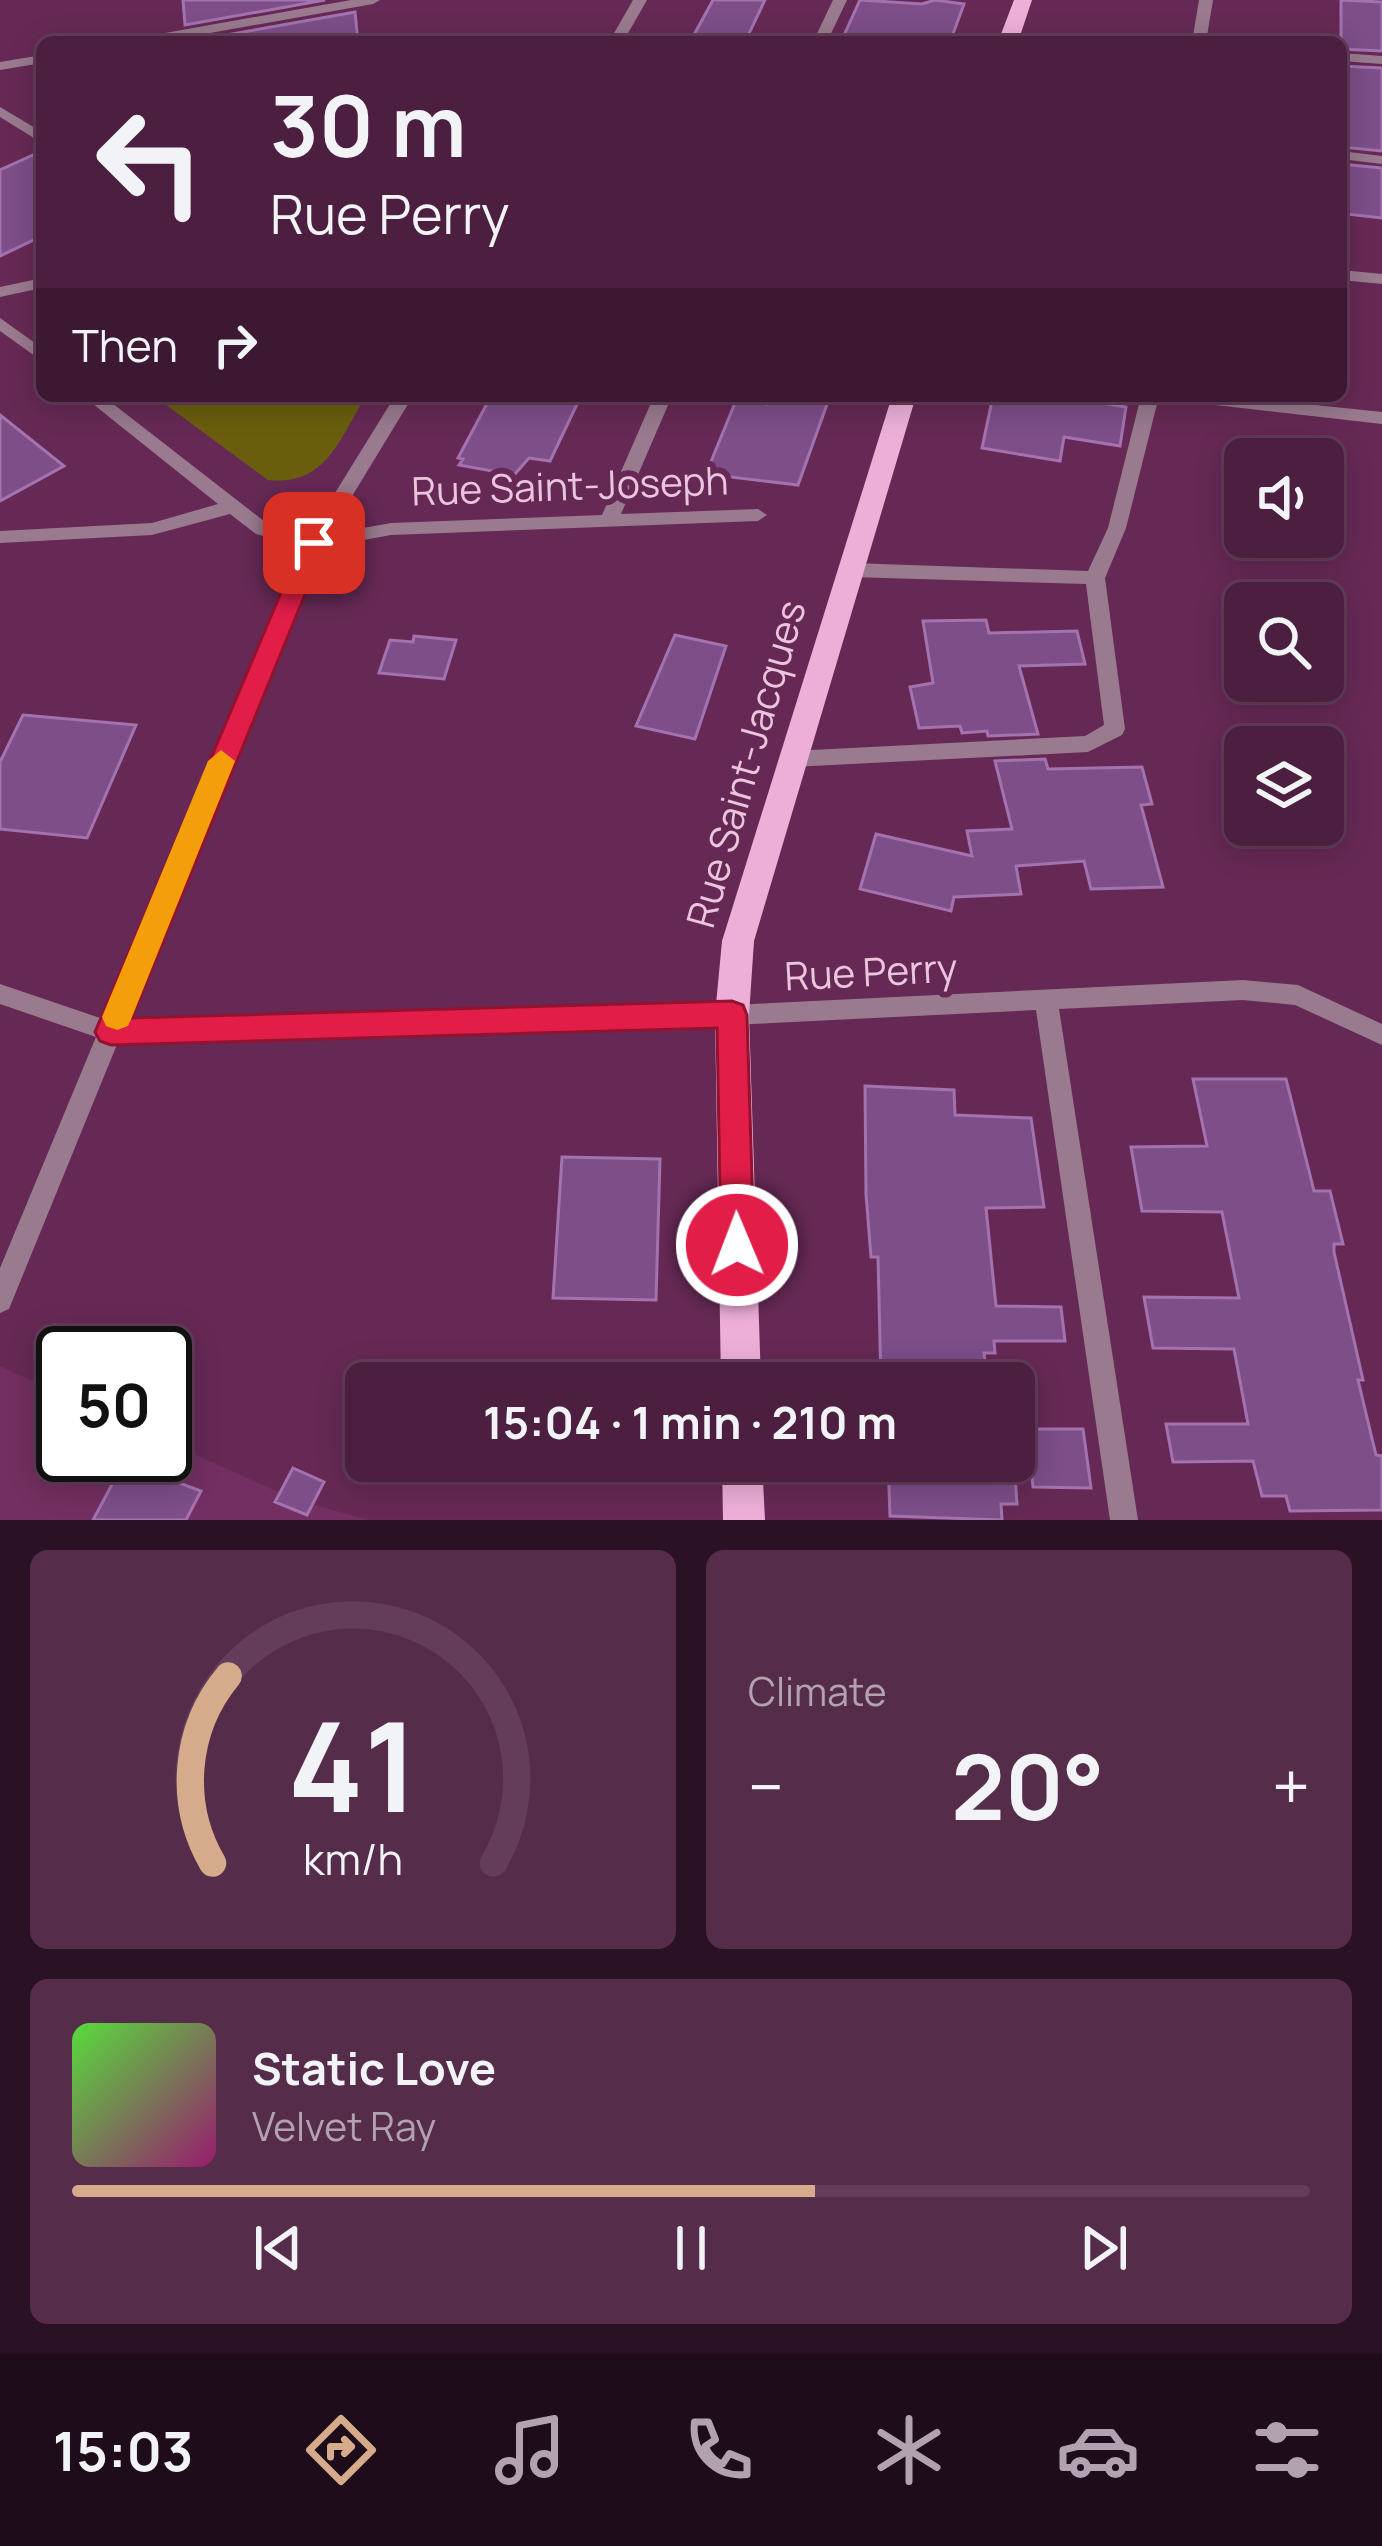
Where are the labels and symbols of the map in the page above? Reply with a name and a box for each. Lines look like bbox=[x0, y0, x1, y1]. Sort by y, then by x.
street label: Rue Saint-Joseph bbox=[411, 452, 729, 518]
pin bbox=[263, 492, 365, 594]
street label: Rue Saint-Jacques bbox=[672, 594, 818, 934]
street label: Rue Perry bbox=[783, 940, 959, 1002]
position arrow bbox=[674, 1182, 800, 1308]
speed limit sign: 50 bbox=[36, 1326, 192, 1482]

